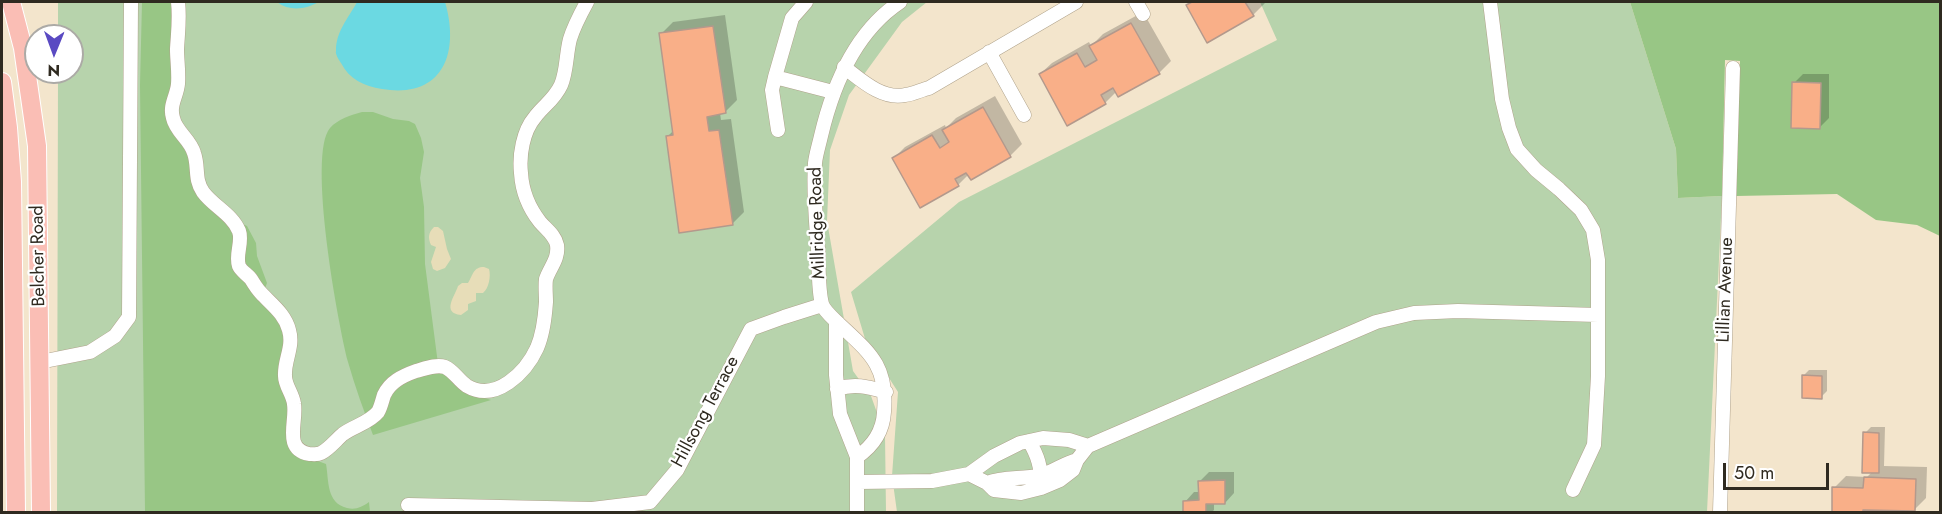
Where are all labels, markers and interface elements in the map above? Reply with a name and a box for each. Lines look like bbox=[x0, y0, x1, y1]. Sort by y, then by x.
north arrow bbox=[24, 24, 84, 84]
text: N bbox=[47, 59, 60, 82]
street label: Millridge Road bbox=[805, 166, 831, 280]
street label: Belcher Road bbox=[27, 205, 51, 307]
street label: Lillian Avenue bbox=[1713, 237, 1739, 343]
street label: Hillsong Terrace bbox=[668, 353, 744, 471]
scale bar bbox=[1726, 451, 1832, 489]
text: 50 m bbox=[1734, 460, 1774, 486]

